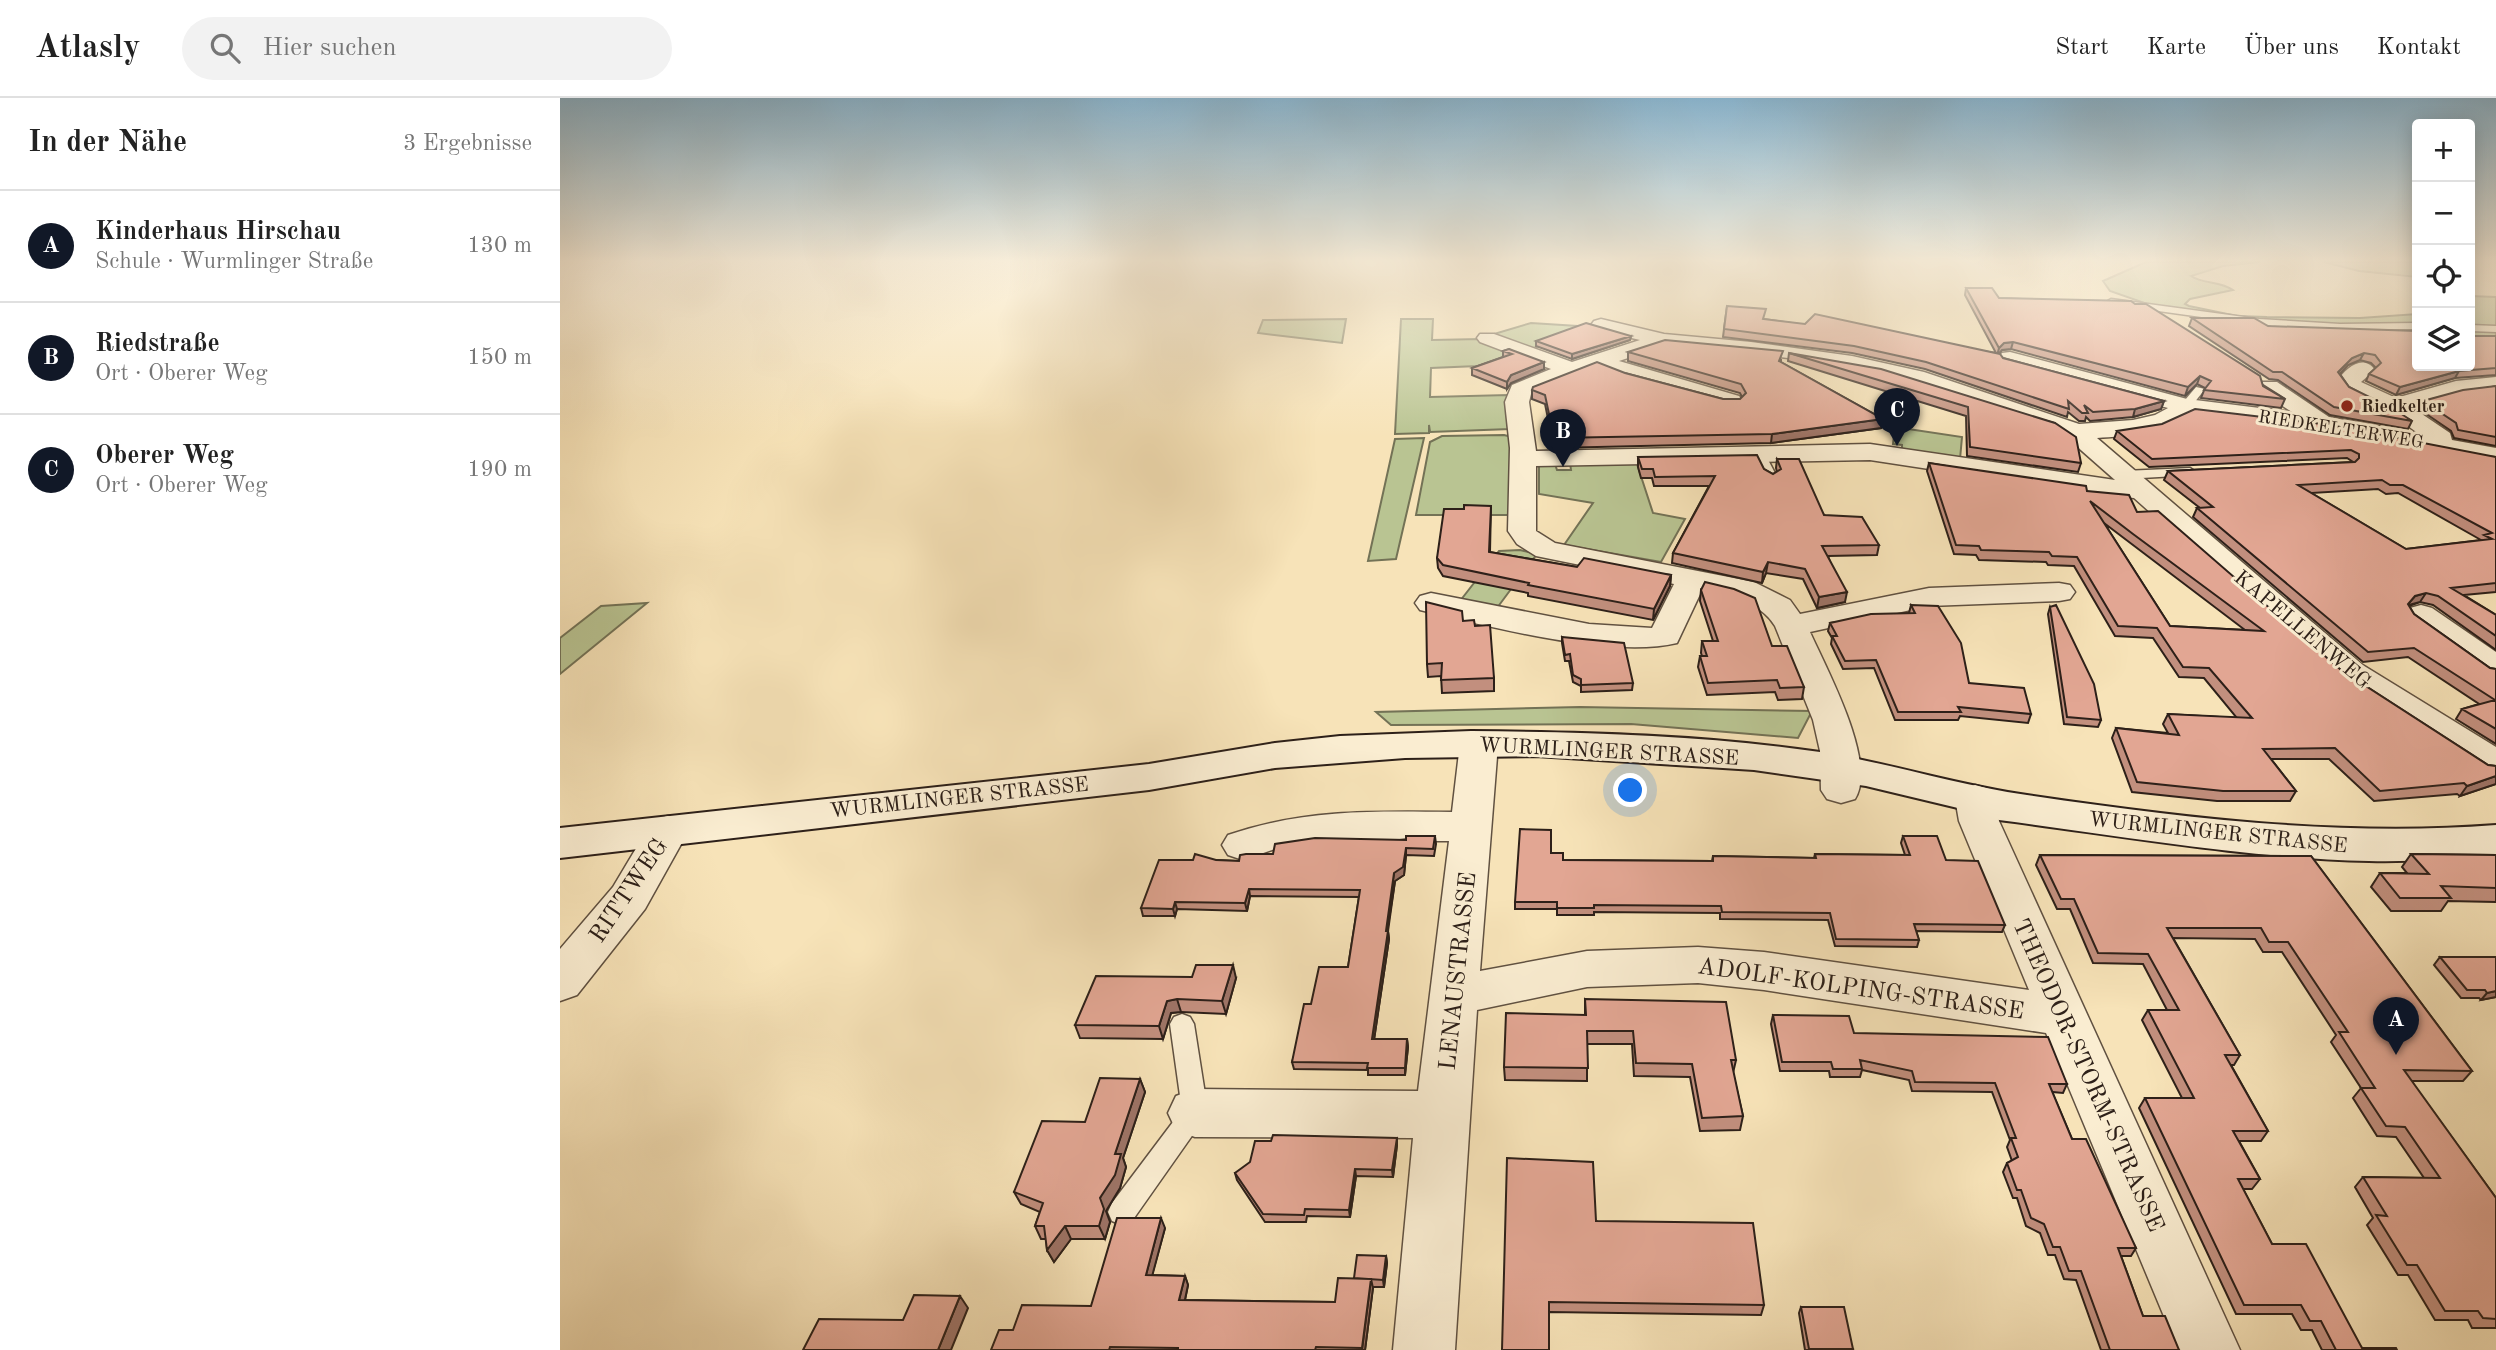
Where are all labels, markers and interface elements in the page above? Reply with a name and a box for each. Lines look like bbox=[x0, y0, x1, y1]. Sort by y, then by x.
search box bbox=[182, 17, 672, 80]
icon: search bbox=[206, 29, 244, 67]
text: Atlasly bbox=[35, 32, 140, 65]
text: Hier suchen bbox=[262, 35, 397, 61]
text: Start bbox=[2055, 36, 2109, 60]
text: Karte bbox=[2147, 36, 2206, 60]
text: Über uns bbox=[2244, 36, 2339, 60]
text: Kontakt bbox=[2377, 36, 2461, 60]
map controls bbox=[2412, 119, 2475, 371]
button: + bbox=[2412, 119, 2475, 182]
text: In der Nähe bbox=[28, 128, 187, 158]
text: 3 Ergebnisse bbox=[403, 132, 532, 155]
button: − bbox=[2412, 182, 2475, 245]
text: Kinderhaus Hirschau bbox=[95, 219, 341, 245]
text: A bbox=[42, 234, 60, 257]
text: 130 m bbox=[467, 234, 532, 257]
button: locate bbox=[2412, 245, 2475, 308]
text: Schule · Wurmlinger Straße bbox=[95, 250, 373, 273]
button: layers bbox=[2412, 308, 2475, 371]
text: Riedstraße bbox=[95, 331, 220, 357]
text: B bbox=[43, 346, 59, 369]
text: 150 m bbox=[467, 346, 532, 369]
text: Ort · Oberer Weg bbox=[95, 362, 268, 385]
pin: C bbox=[1874, 388, 1920, 446]
marker: Riedkelter bbox=[2339, 398, 2355, 414]
place label: Riedkelter bbox=[2361, 398, 2445, 416]
street label: RIEDKELTERWEG bbox=[2257, 408, 2425, 452]
pin: B bbox=[1540, 409, 1586, 467]
text: Oberer Weg bbox=[95, 443, 234, 469]
text: C bbox=[43, 458, 59, 481]
text: 190 m bbox=[467, 458, 532, 481]
text: Ort · Oberer Weg bbox=[95, 474, 268, 497]
street label: KAPELLENWEG bbox=[2230, 567, 2374, 693]
street label: WURMLINGER STRASSE bbox=[1478, 735, 1739, 770]
your location bbox=[1613, 773, 1647, 807]
street label: WURMLINGER STRASSE bbox=[829, 774, 1090, 823]
street label: WURMLINGER STRASSE bbox=[2087, 809, 2348, 858]
street label: RITTWEG bbox=[586, 835, 673, 948]
street label: LENAUSTRASSE bbox=[1437, 871, 1481, 1072]
street label: THEODOR-STORM-STRASSE bbox=[2007, 916, 2167, 1236]
street label: ADOLF-KOLPING-STRASSE bbox=[1696, 955, 2025, 1025]
pin: A bbox=[2373, 997, 2419, 1055]

